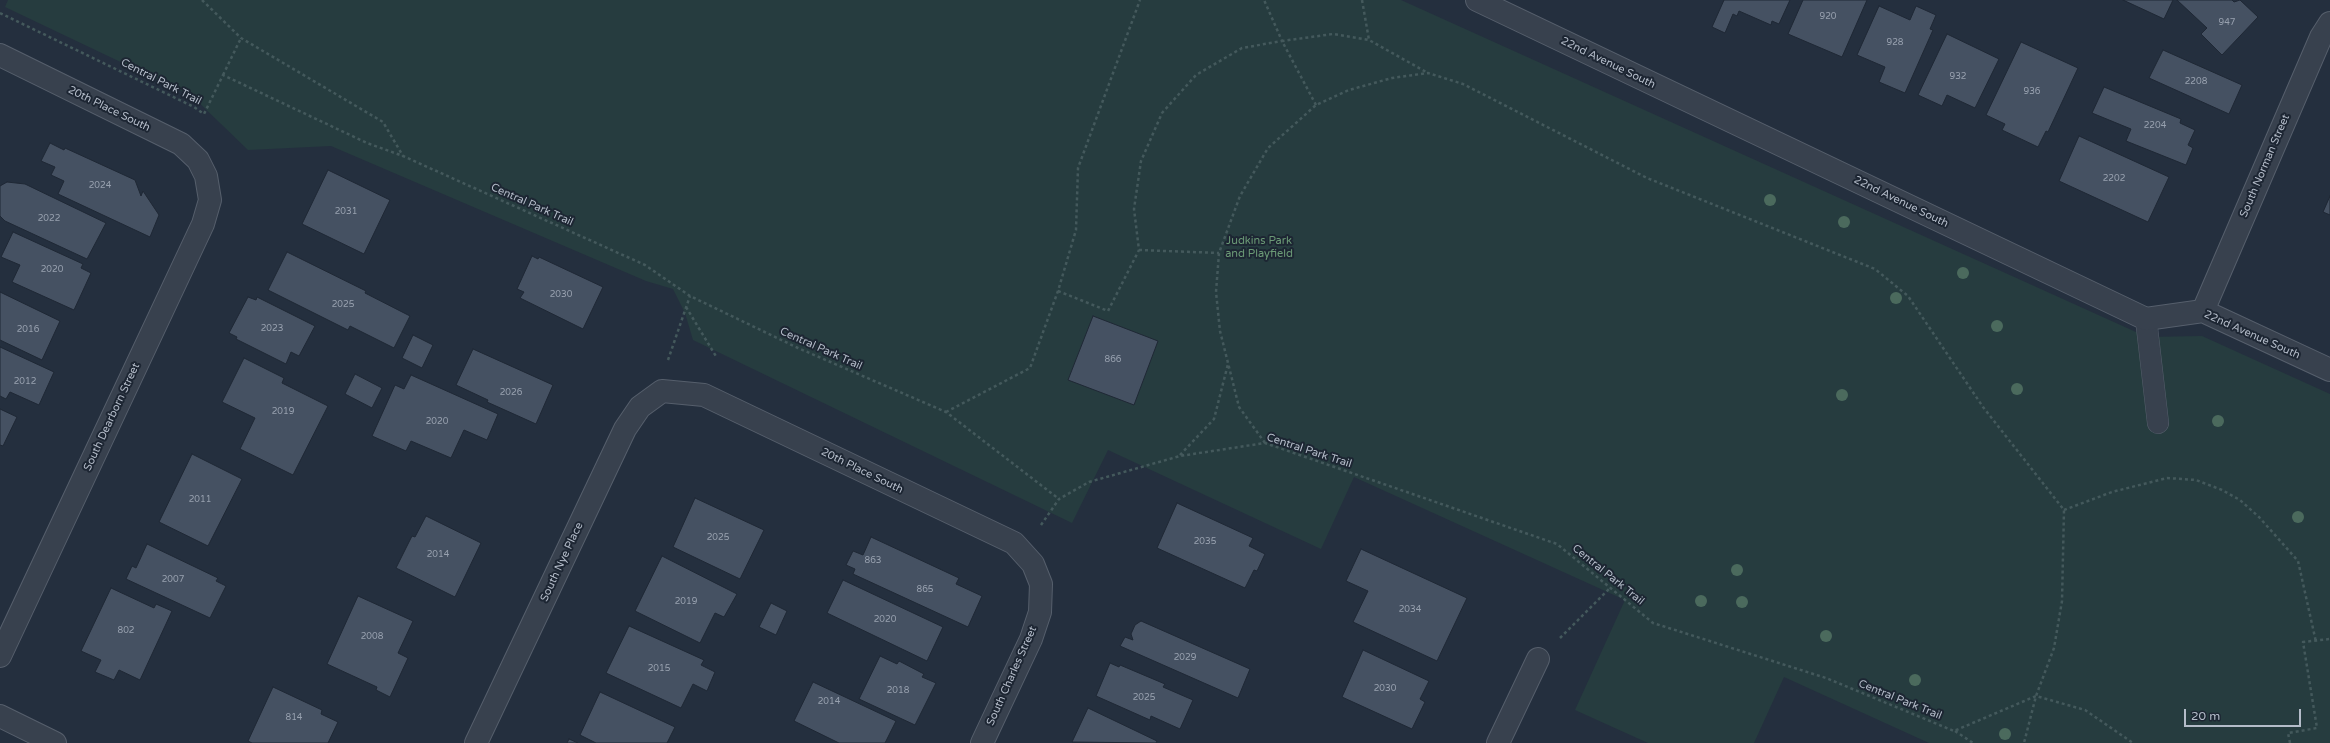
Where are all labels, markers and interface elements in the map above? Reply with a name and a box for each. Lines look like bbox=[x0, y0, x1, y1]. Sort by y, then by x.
house number: 920 bbox=[1820, 12, 1836, 22]
house number: 947 bbox=[2219, 18, 2235, 28]
street label: 22nd Avenue South bbox=[1559, 34, 1657, 92]
house number: 928 bbox=[1887, 38, 1903, 48]
street label: Central Park Trail bbox=[118, 56, 204, 108]
house number: 932 bbox=[1950, 72, 1966, 82]
house number: 2208 bbox=[2185, 77, 2207, 87]
street label: 20th Place South bbox=[66, 83, 152, 135]
house number: 936 bbox=[2024, 87, 2040, 97]
street label: South Norman Street bbox=[2237, 112, 2293, 220]
house number: 2204 bbox=[2144, 121, 2166, 131]
street label: 22nd Avenue South bbox=[1852, 173, 1950, 231]
house number: 2202 bbox=[2103, 174, 2125, 184]
house number: 2024 bbox=[89, 181, 111, 191]
street label: Central Park Trail bbox=[489, 181, 575, 229]
house number: 2031 bbox=[335, 207, 357, 217]
house number: 2022 bbox=[38, 214, 60, 224]
park label: Judkins Park and Playfield bbox=[1225, 234, 1293, 260]
house number: 2020 bbox=[41, 265, 63, 275]
house number: 2030 bbox=[550, 290, 572, 300]
house number: 2025 bbox=[332, 300, 354, 310]
street label: 22nd Avenue South bbox=[2202, 308, 2302, 362]
house number: 2023 bbox=[261, 324, 283, 334]
house number: 2016 bbox=[17, 325, 39, 335]
street label: Central Park Trail bbox=[778, 325, 864, 373]
house number: 866 bbox=[1105, 355, 1121, 365]
street label: South Dearborn Street bbox=[81, 361, 143, 473]
house number: 2012 bbox=[14, 377, 36, 387]
house number: 2026 bbox=[500, 388, 522, 398]
house number: 2019 bbox=[272, 407, 294, 417]
house number: 2020 bbox=[426, 417, 448, 427]
street label: Central Park Trail bbox=[1265, 431, 1353, 471]
street label: 20th Place South bbox=[819, 445, 905, 497]
house number: 2011 bbox=[189, 495, 211, 505]
street label: South Nye Place bbox=[538, 520, 586, 604]
house number: 2025 bbox=[707, 533, 729, 543]
house number: 2035 bbox=[1194, 537, 1216, 547]
street label: Central Park Trail bbox=[1569, 542, 1647, 608]
house number: 2014 bbox=[427, 550, 449, 560]
house number: 863 bbox=[865, 556, 881, 566]
house number: 2007 bbox=[162, 575, 184, 585]
house number: 865 bbox=[917, 585, 933, 595]
house number: 2019 bbox=[675, 597, 697, 607]
house number: 2034 bbox=[1399, 605, 1421, 615]
house number: 2020 bbox=[874, 615, 896, 625]
street label: South Charles Street bbox=[984, 624, 1040, 728]
house number: 802 bbox=[118, 626, 134, 636]
house number: 2008 bbox=[361, 632, 383, 642]
house number: 2029 bbox=[1174, 653, 1196, 663]
house number: 2015 bbox=[648, 664, 670, 674]
street label: Central Park Trail bbox=[1856, 677, 1944, 723]
house number: 2030 bbox=[1374, 684, 1396, 694]
house number: 2018 bbox=[887, 686, 909, 696]
house number: 2025 bbox=[1133, 693, 1155, 703]
house number: 2014 bbox=[818, 697, 840, 707]
scale bar bbox=[2186, 701, 2303, 727]
text: 20 m bbox=[2191, 709, 2220, 723]
house number: 814 bbox=[286, 713, 302, 723]

